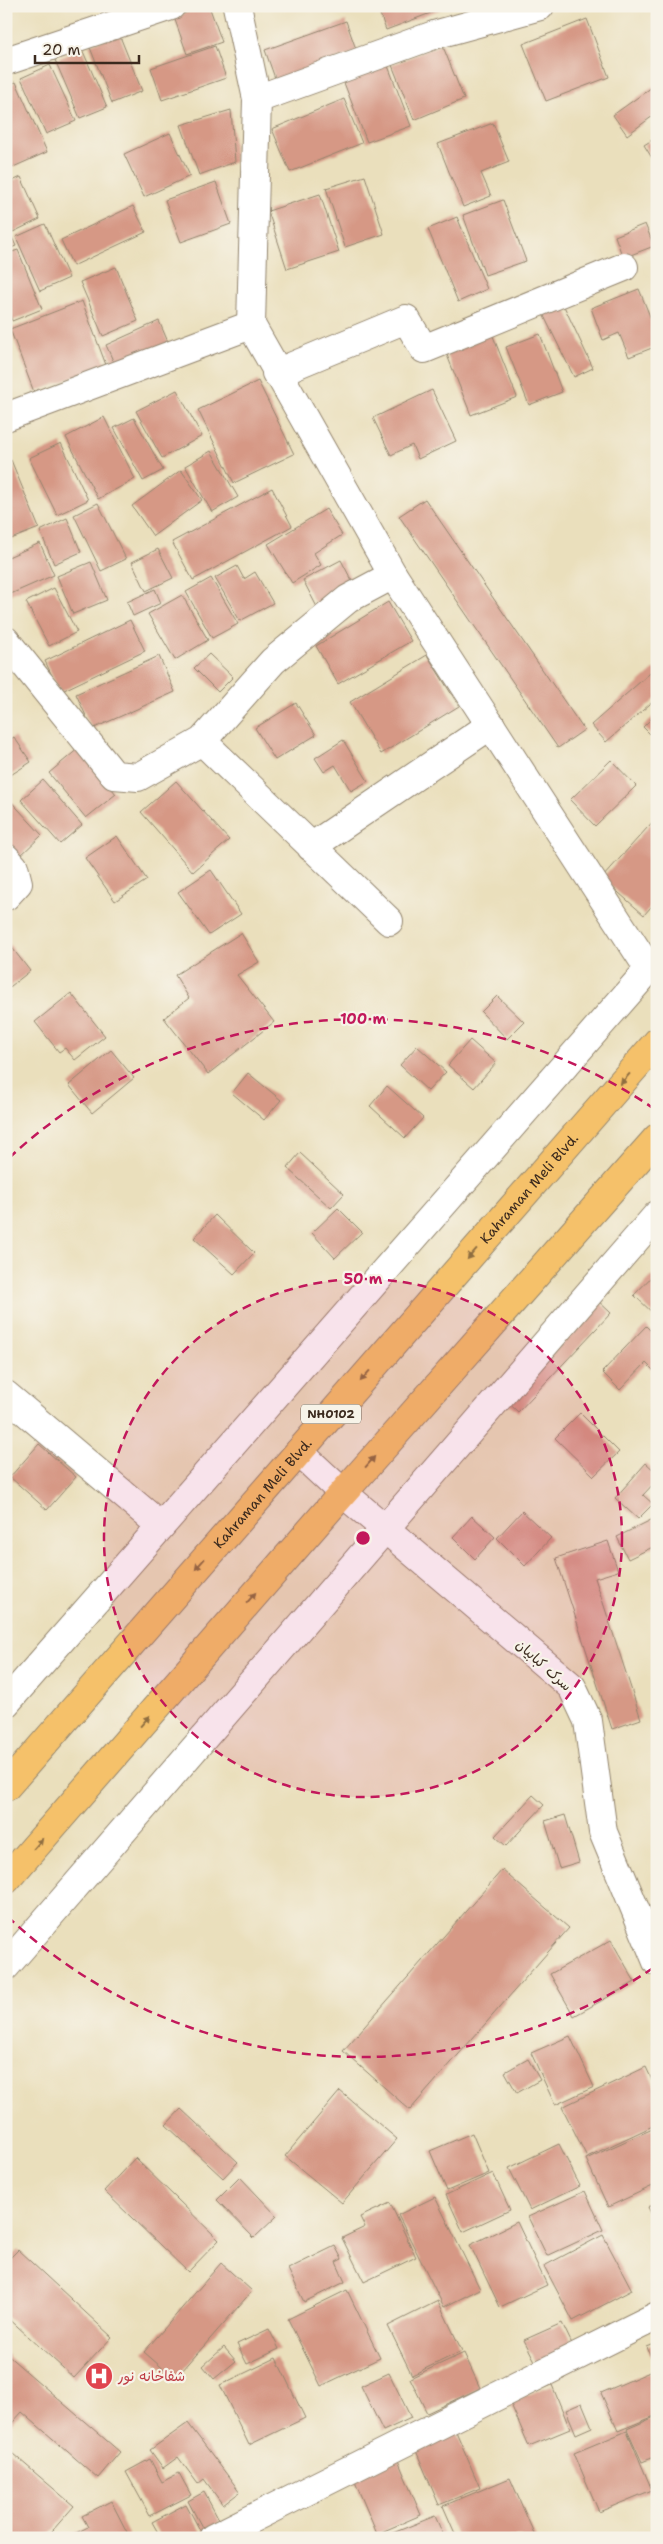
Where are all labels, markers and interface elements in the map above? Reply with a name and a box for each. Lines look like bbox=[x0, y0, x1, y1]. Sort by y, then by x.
scale bar bbox=[35, 32, 139, 64]
text: 20 m bbox=[42, 40, 81, 60]
text: 100 m bbox=[340, 1009, 386, 1029]
one-way arrow bbox=[619, 1072, 630, 1085]
street label: Kahraman Meli Blvd. bbox=[476, 1129, 582, 1247]
one-way arrow bbox=[466, 1248, 477, 1261]
text: 50 m bbox=[344, 1269, 383, 1289]
one-way arrow bbox=[359, 1370, 370, 1383]
road number: NH0102 bbox=[301, 1405, 361, 1424]
street label: Kahraman Meli Blvd. bbox=[210, 1434, 316, 1552]
one-way arrow bbox=[364, 1456, 375, 1469]
centre of rings bbox=[354, 1529, 372, 1547]
one-way arrow bbox=[194, 1558, 206, 1570]
one-way arrow bbox=[246, 1592, 257, 1605]
street label: سرک کبابیان bbox=[512, 1635, 576, 1695]
one-way arrow bbox=[139, 1714, 150, 1727]
one-way arrow bbox=[32, 1838, 44, 1850]
hospital icon: شفاخانه نور bbox=[84, 2361, 114, 2391]
place label: شفاخانه نور bbox=[117, 2367, 185, 2385]

